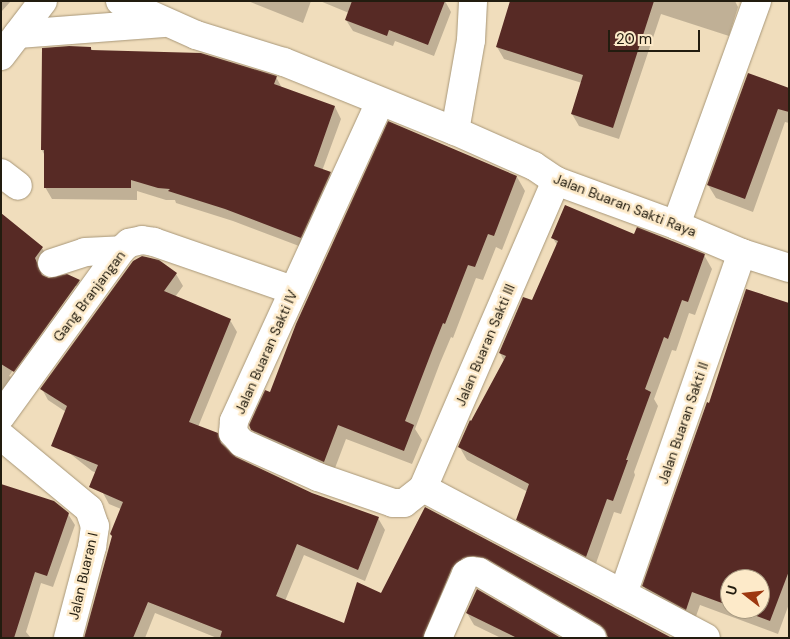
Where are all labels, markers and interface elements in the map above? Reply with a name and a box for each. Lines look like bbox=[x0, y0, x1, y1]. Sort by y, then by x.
scale bar bbox=[610, 20, 702, 52]
text: 20 m bbox=[616, 29, 652, 49]
street label: Jalan Buaran Sakti Raya bbox=[551, 170, 699, 240]
street label: Gang Branjangan bbox=[49, 247, 129, 345]
street label: Jalan Buaran Sakti III bbox=[452, 281, 518, 409]
street label: Jalan Buaran Sakti IV bbox=[231, 287, 301, 417]
street label: Jalan Buaran Sakti II bbox=[654, 360, 712, 486]
street label: Jalan Buaran I bbox=[65, 531, 101, 621]
north arrow bbox=[720, 569, 770, 619]
text: U bbox=[722, 583, 742, 597]

